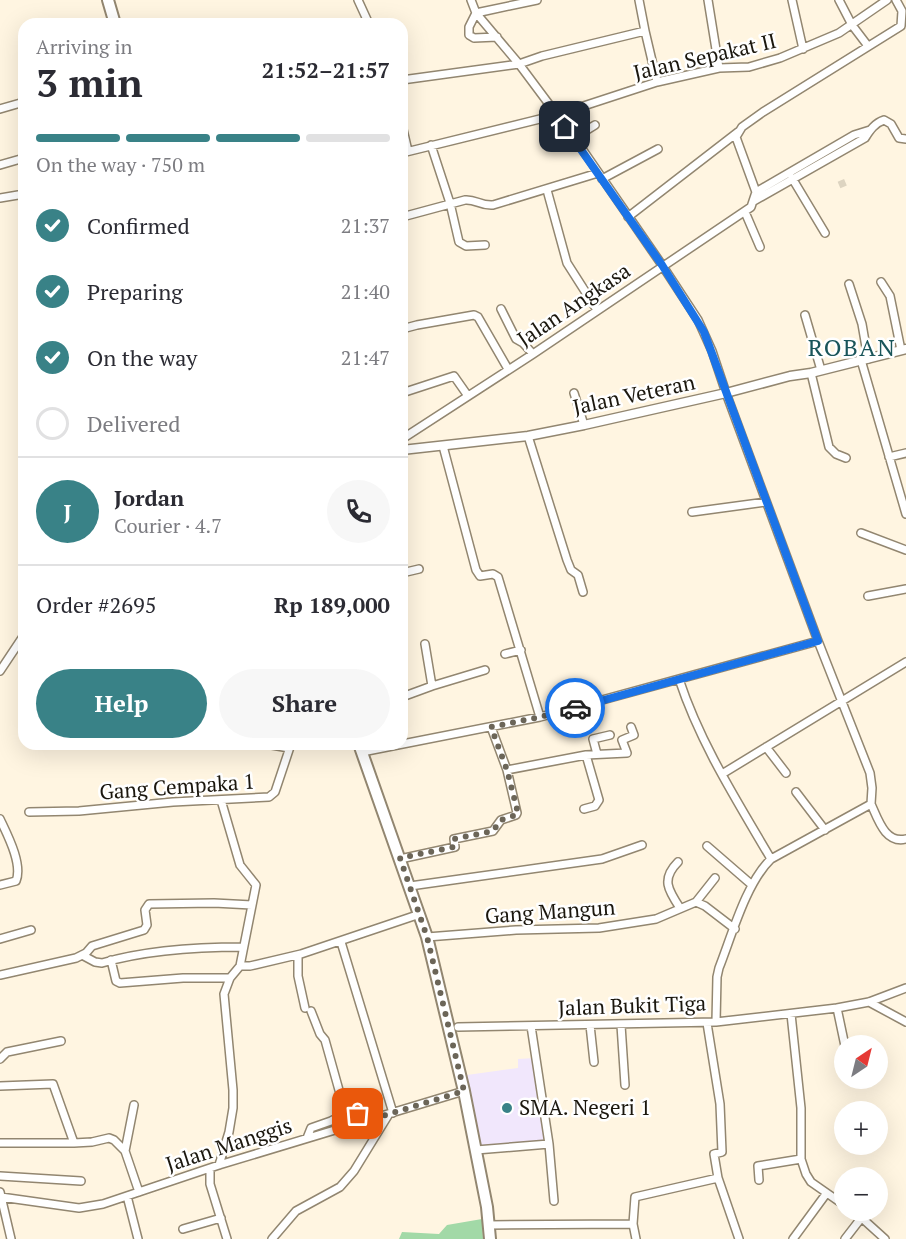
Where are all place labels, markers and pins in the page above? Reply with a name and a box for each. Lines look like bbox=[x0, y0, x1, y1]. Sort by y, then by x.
pin bbox=[539, 101, 590, 152]
pin bbox=[332, 1088, 383, 1139]
place label: SMA. Negeri 1 bbox=[519, 1093, 651, 1121]
marker: SMA. Negeri 1 bbox=[500, 1101, 514, 1115]

